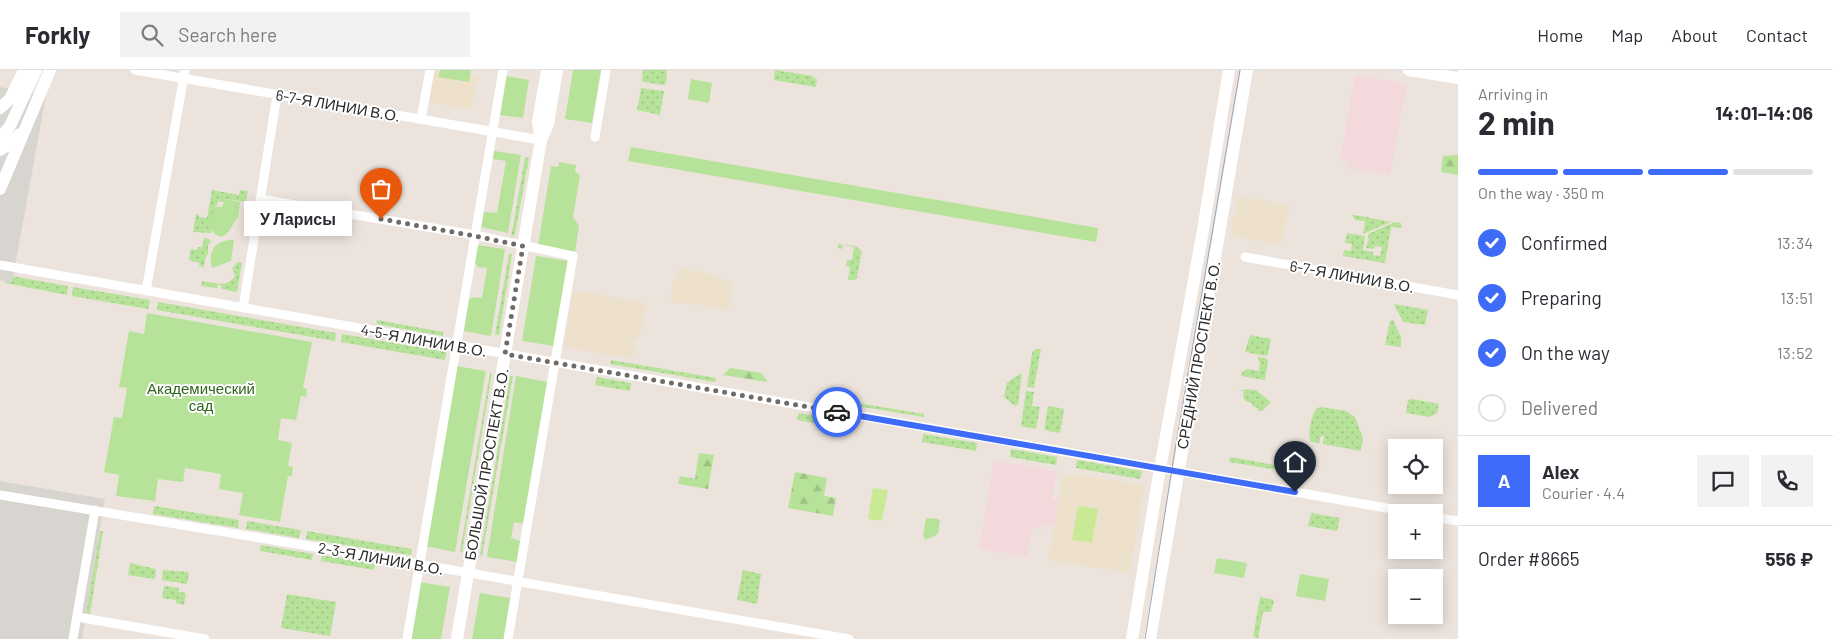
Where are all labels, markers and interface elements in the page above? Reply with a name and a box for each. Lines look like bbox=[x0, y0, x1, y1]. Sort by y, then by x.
search box bbox=[120, 12, 470, 57]
text: Forkly bbox=[25, 20, 90, 49]
icon: search bbox=[138, 21, 166, 49]
text: Search here bbox=[178, 23, 277, 46]
text: Home bbox=[1537, 24, 1583, 46]
text: Map bbox=[1611, 24, 1643, 46]
text: About bbox=[1671, 24, 1718, 46]
text: Contact bbox=[1746, 24, 1808, 46]
text: Arriving in bbox=[1478, 84, 1548, 103]
street label: 6-7-Я ЛИНИИ В.О. bbox=[274, 85, 402, 125]
text: 14:01–14:06 bbox=[1715, 101, 1813, 124]
text: 2 min bbox=[1478, 103, 1555, 141]
pin bbox=[360, 168, 402, 219]
icon: bag bbox=[367, 175, 395, 203]
text: On the way · 350 m bbox=[1478, 183, 1604, 202]
callout: У Ларисы bbox=[244, 202, 351, 236]
text: У Ларисы bbox=[260, 209, 336, 228]
icon: check bbox=[1478, 229, 1506, 257]
text: Confirmed bbox=[1521, 231, 1608, 254]
text: 13:34 bbox=[1777, 233, 1813, 252]
street label: 6-7-Я ЛИНИИ В.О. bbox=[1288, 256, 1416, 296]
street label: СРЕДНИЙ ПРОСПЕКТ В.О. bbox=[1173, 259, 1223, 451]
icon: check bbox=[1478, 284, 1506, 312]
text: Preparing bbox=[1521, 286, 1602, 309]
text: 13:51 bbox=[1780, 288, 1813, 307]
street label: 4-5-Я ЛИНИИ В.О. bbox=[360, 320, 488, 360]
icon: check bbox=[1478, 339, 1506, 367]
text: On the way bbox=[1521, 341, 1610, 364]
text: 13:52 bbox=[1777, 343, 1813, 362]
street label: БОЛЬШОЙ ПРОСПЕКТ В.О. bbox=[460, 367, 512, 561]
park label: Академический сад bbox=[147, 379, 255, 414]
courier bbox=[812, 387, 862, 437]
text: Delivered bbox=[1521, 396, 1598, 419]
icon: car bbox=[823, 398, 851, 426]
map controls bbox=[1388, 439, 1443, 624]
button: locate bbox=[1388, 439, 1443, 494]
pin bbox=[1274, 441, 1316, 492]
icon: home bbox=[1281, 448, 1309, 476]
button: chat bbox=[1697, 455, 1749, 507]
button: phone bbox=[1761, 455, 1813, 507]
text: Alex bbox=[1542, 460, 1580, 483]
text: A bbox=[1498, 469, 1510, 492]
text: Courier · 4.4 bbox=[1542, 483, 1625, 502]
button: + bbox=[1388, 504, 1443, 559]
street label: 2-3-Я ЛИНИИ В.О. bbox=[317, 538, 445, 578]
text: Order #8665 bbox=[1478, 547, 1580, 570]
text: 556 ₽ bbox=[1765, 547, 1813, 570]
button: − bbox=[1388, 569, 1443, 624]

